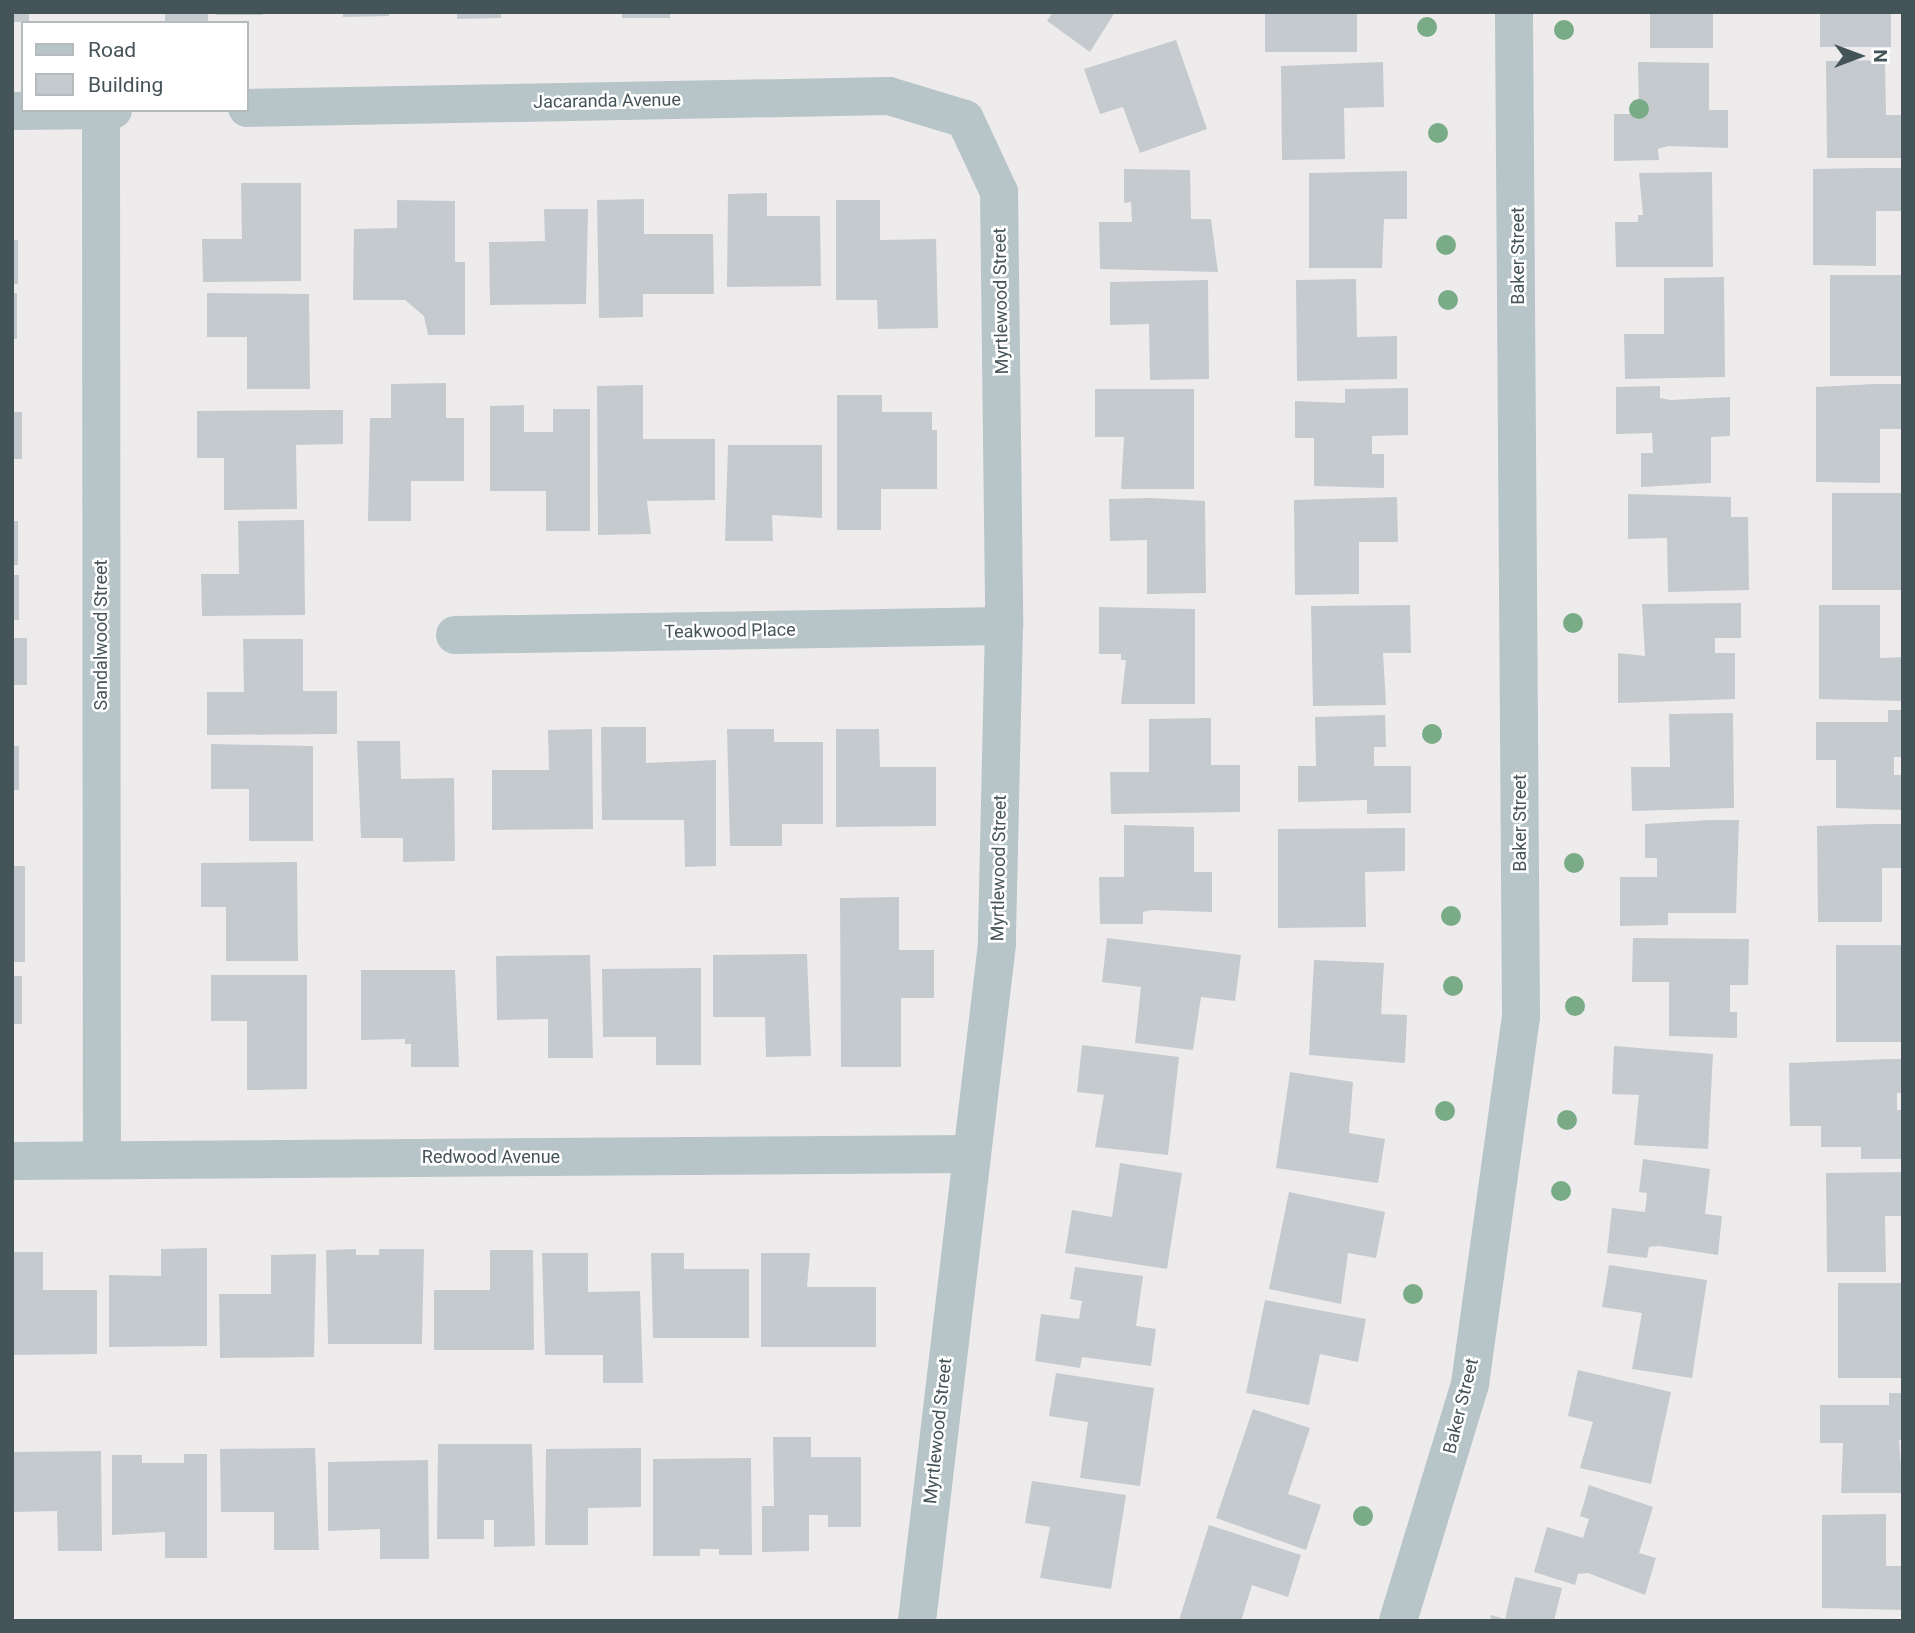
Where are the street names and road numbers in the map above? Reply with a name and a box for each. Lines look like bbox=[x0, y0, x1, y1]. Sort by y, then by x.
street label: Jacaranda Avenue bbox=[533, 89, 681, 113]
street label: Baker Street bbox=[1507, 207, 1529, 305]
street label: Myrtlewood Street bbox=[989, 227, 1013, 375]
street label: Sandalwood Street bbox=[90, 560, 112, 710]
street label: Teakwood Place bbox=[664, 619, 796, 643]
street label: Baker Street bbox=[1509, 774, 1531, 872]
street label: Myrtlewood Street bbox=[987, 794, 1011, 942]
street label: Redwood Avenue bbox=[422, 1146, 560, 1168]
street label: Baker Street bbox=[1439, 1356, 1483, 1456]
street label: Myrtlewood Street bbox=[920, 1357, 956, 1505]

